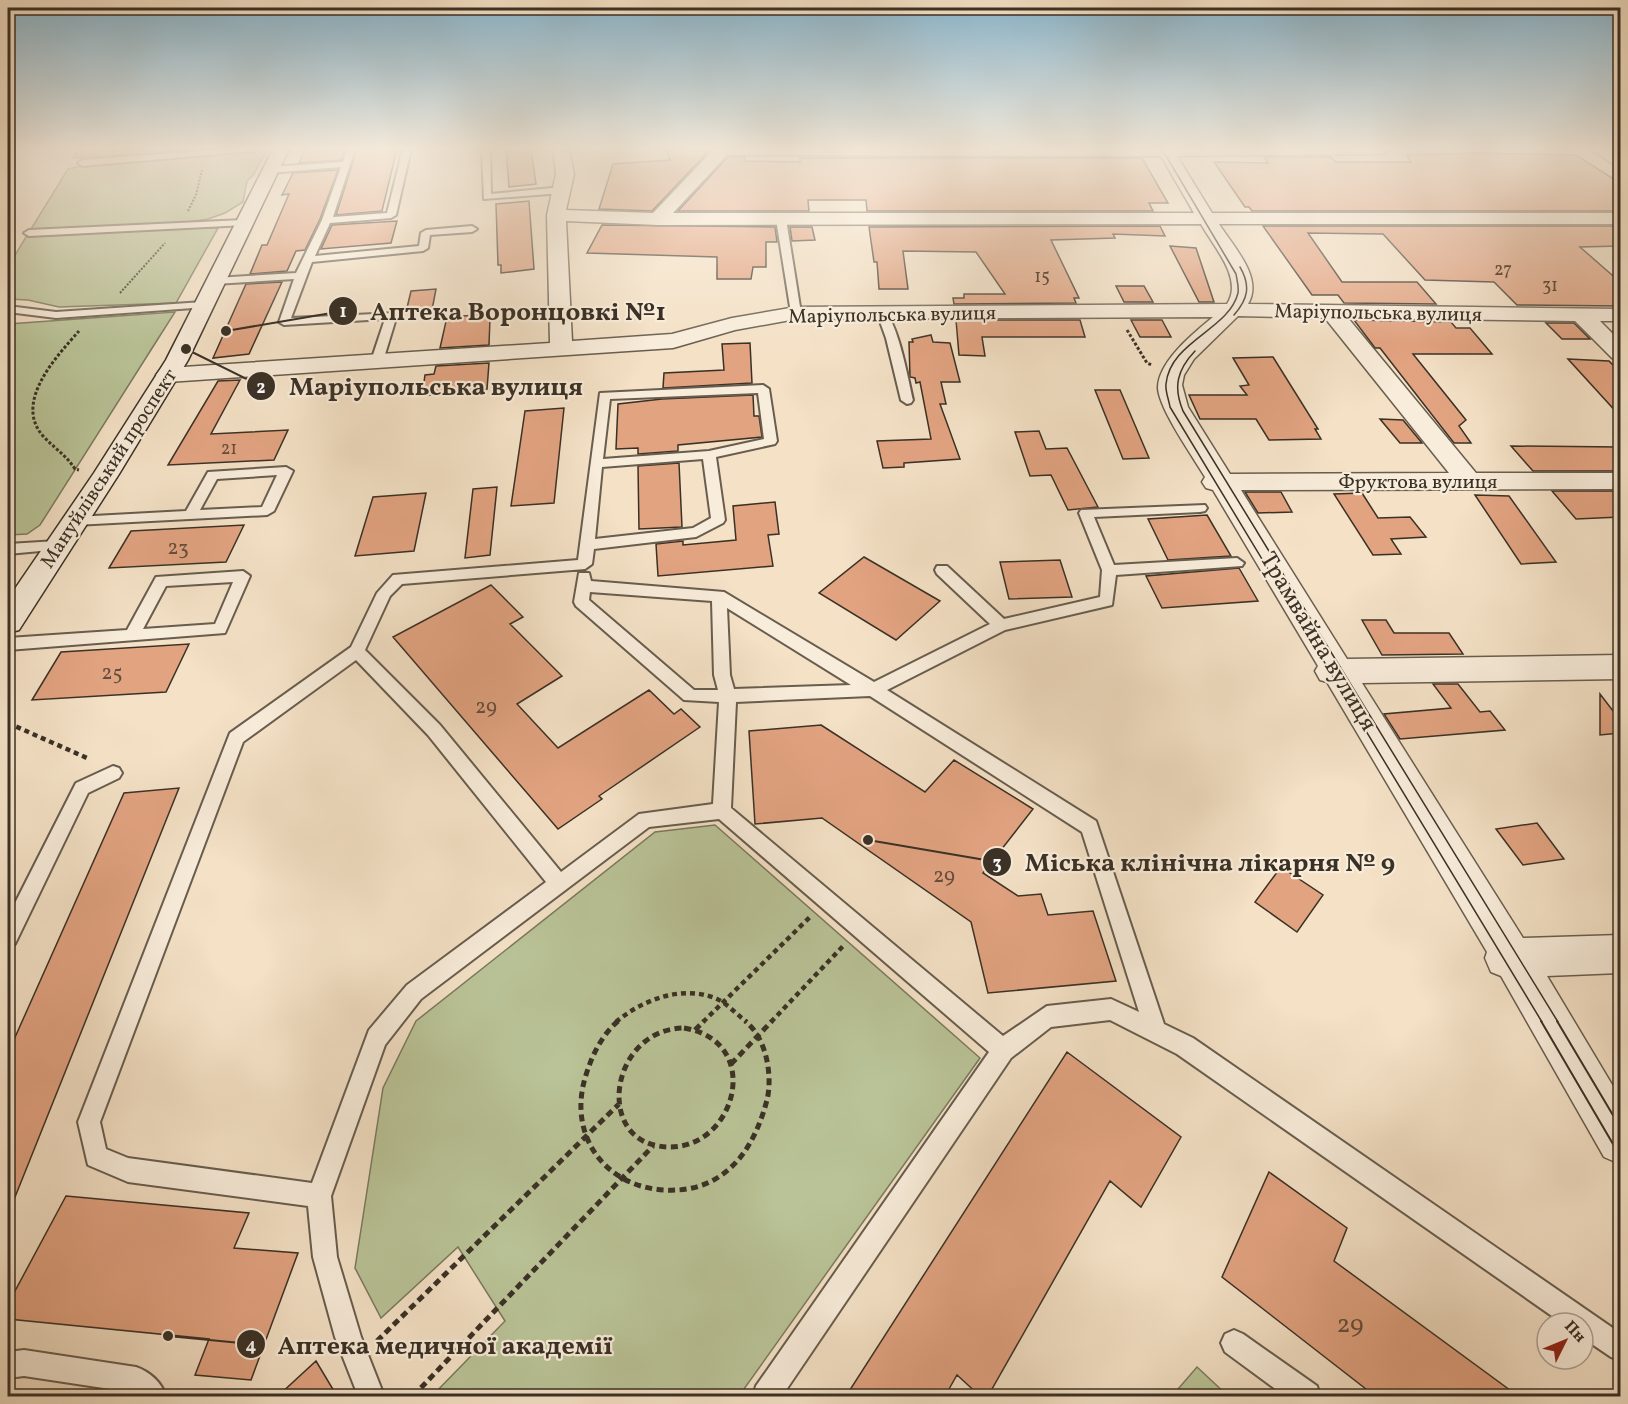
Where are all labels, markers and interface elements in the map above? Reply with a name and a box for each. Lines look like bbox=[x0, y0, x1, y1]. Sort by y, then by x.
house number: 27 bbox=[1494, 258, 1512, 283]
house number: 15 bbox=[1034, 265, 1050, 290]
house number: 31 bbox=[1542, 274, 1558, 299]
callout: Аптека Воронцовкі №1 bbox=[328, 289, 678, 333]
text: Аптека Воронцовкі №1 bbox=[370, 295, 666, 331]
street label: Маріупольська вулиця bbox=[1274, 298, 1482, 330]
text: 1 bbox=[339, 300, 347, 325]
street label: Маріупольська вулиця bbox=[788, 300, 996, 332]
street label: Мануйлівський проспект bbox=[35, 364, 185, 574]
callout: Маріупольська вулиця bbox=[246, 364, 595, 408]
text: Маріупольська вулиця bbox=[289, 370, 583, 406]
text: 2 bbox=[256, 376, 266, 401]
house number: 21 bbox=[221, 437, 237, 462]
street label: Фруктова вулиця bbox=[1338, 469, 1498, 497]
house number: 23 bbox=[167, 534, 189, 563]
street label: Трамвайна вулиця bbox=[1250, 546, 1384, 738]
house number: 25 bbox=[101, 659, 123, 688]
house number: 29 bbox=[475, 693, 497, 722]
callout: Міська клінічна лікарня № 9 bbox=[982, 840, 1407, 884]
text: Міська клінічна лікарня № 9 bbox=[1025, 846, 1395, 882]
text: 3 bbox=[992, 852, 1002, 877]
house number: 29 bbox=[933, 862, 955, 891]
house number: 29 bbox=[1336, 1307, 1364, 1343]
north arrow bbox=[1535, 1311, 1595, 1371]
text: Пн bbox=[1559, 1316, 1590, 1348]
callout: Аптека медичної академії bbox=[236, 1322, 625, 1366]
text: Аптека медичної академії bbox=[277, 1329, 613, 1365]
text: 4 bbox=[246, 1334, 257, 1359]

